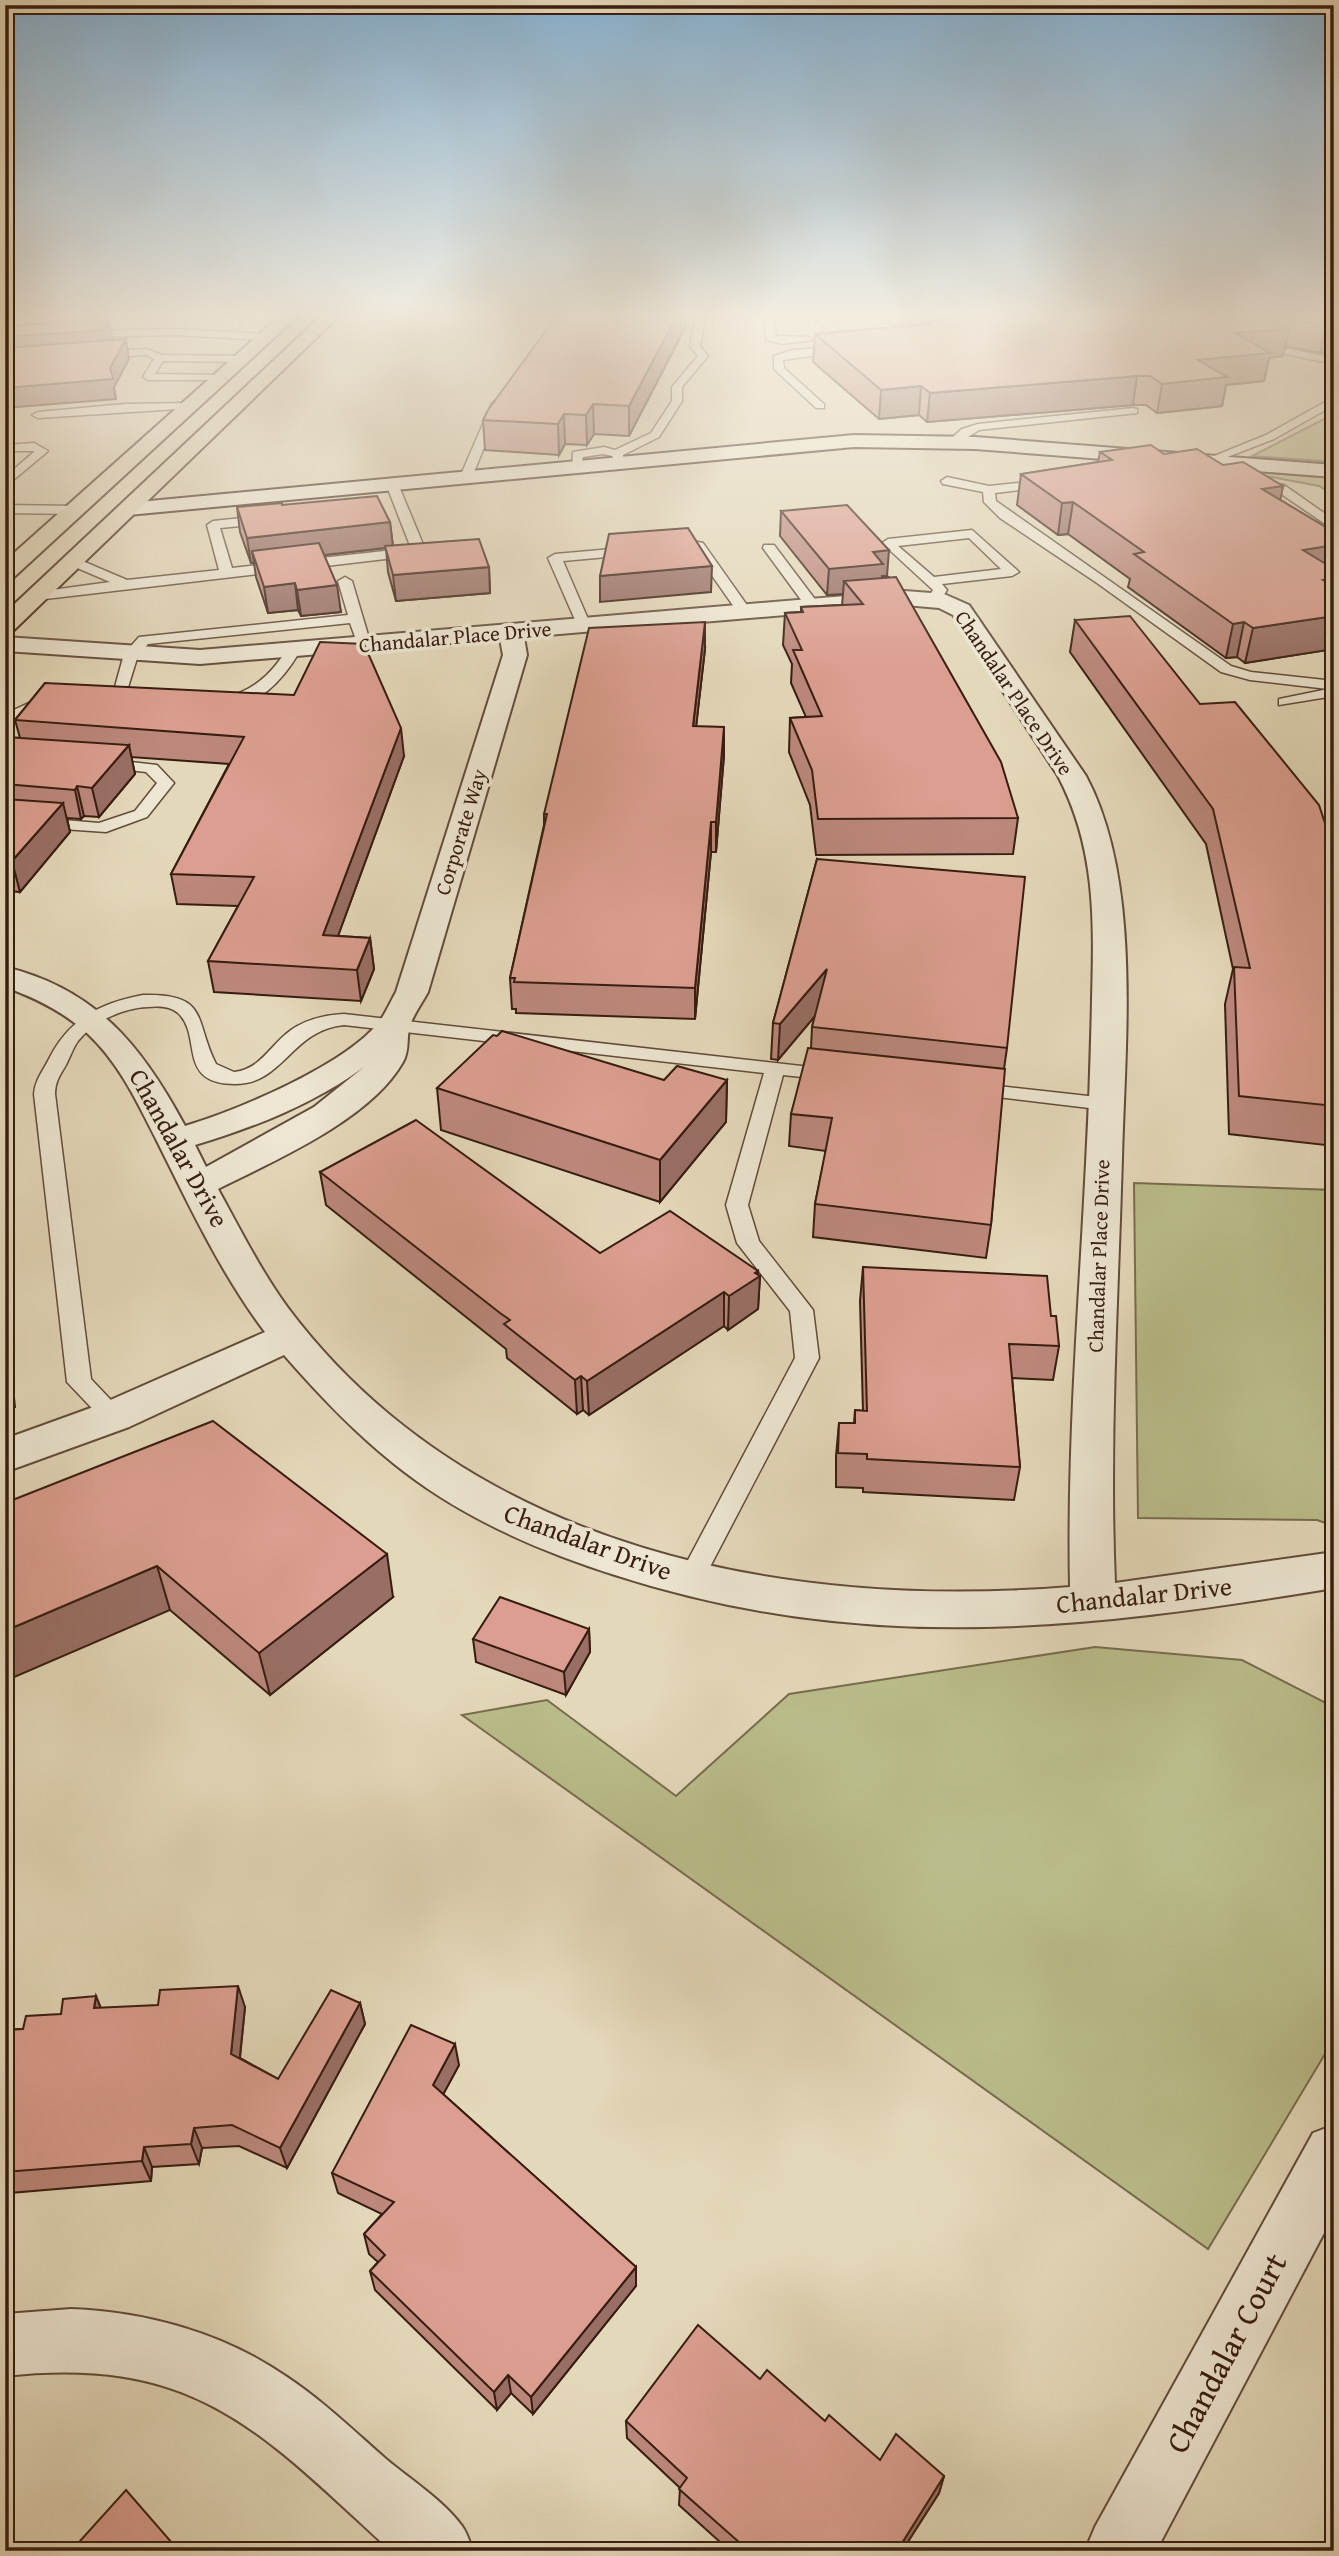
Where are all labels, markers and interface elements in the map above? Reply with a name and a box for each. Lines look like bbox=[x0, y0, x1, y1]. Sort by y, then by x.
street label: Chandalar Place Drive bbox=[948, 604, 1081, 782]
street label: Chandalar Place Drive bbox=[357, 613, 553, 660]
street label: Corporate Way bbox=[427, 764, 495, 899]
street label: Chandalar Drive bbox=[120, 1061, 239, 1234]
street label: Chandalar Place Drive bbox=[1080, 1159, 1117, 1353]
street label: Chandalar Drive bbox=[499, 1493, 678, 1590]
street label: Chandalar Drive bbox=[1054, 1566, 1234, 1623]
street label: Chandalar Court bbox=[1153, 2244, 1298, 2461]

